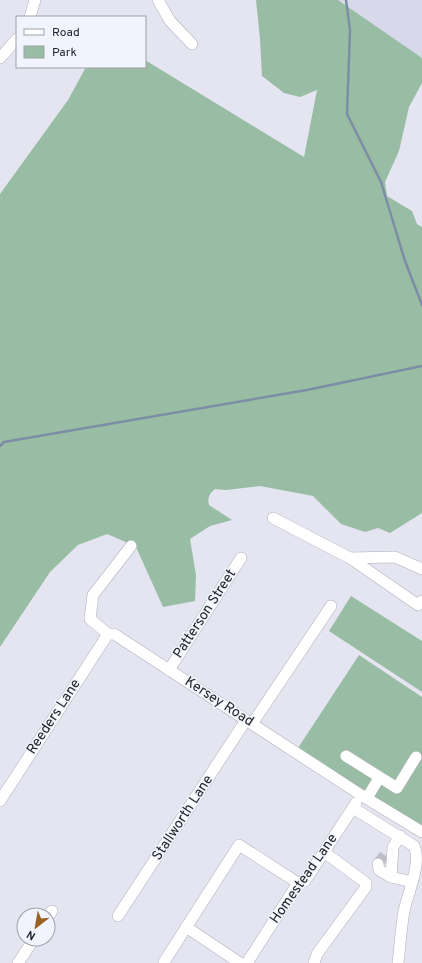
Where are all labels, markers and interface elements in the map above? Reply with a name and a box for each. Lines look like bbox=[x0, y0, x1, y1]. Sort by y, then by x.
legend bbox=[16, 16, 146, 68]
text: Road bbox=[52, 25, 80, 41]
text: Park bbox=[52, 45, 77, 61]
street label: Patterson Street bbox=[170, 566, 240, 662]
street label: Kersey Road bbox=[181, 673, 257, 731]
street label: Reeders Lane bbox=[23, 676, 85, 758]
street label: Stallworth Lane bbox=[149, 772, 217, 864]
street label: Homestead Lane bbox=[267, 831, 341, 927]
north arrow bbox=[16, 907, 56, 947]
text: N bbox=[24, 927, 38, 943]

